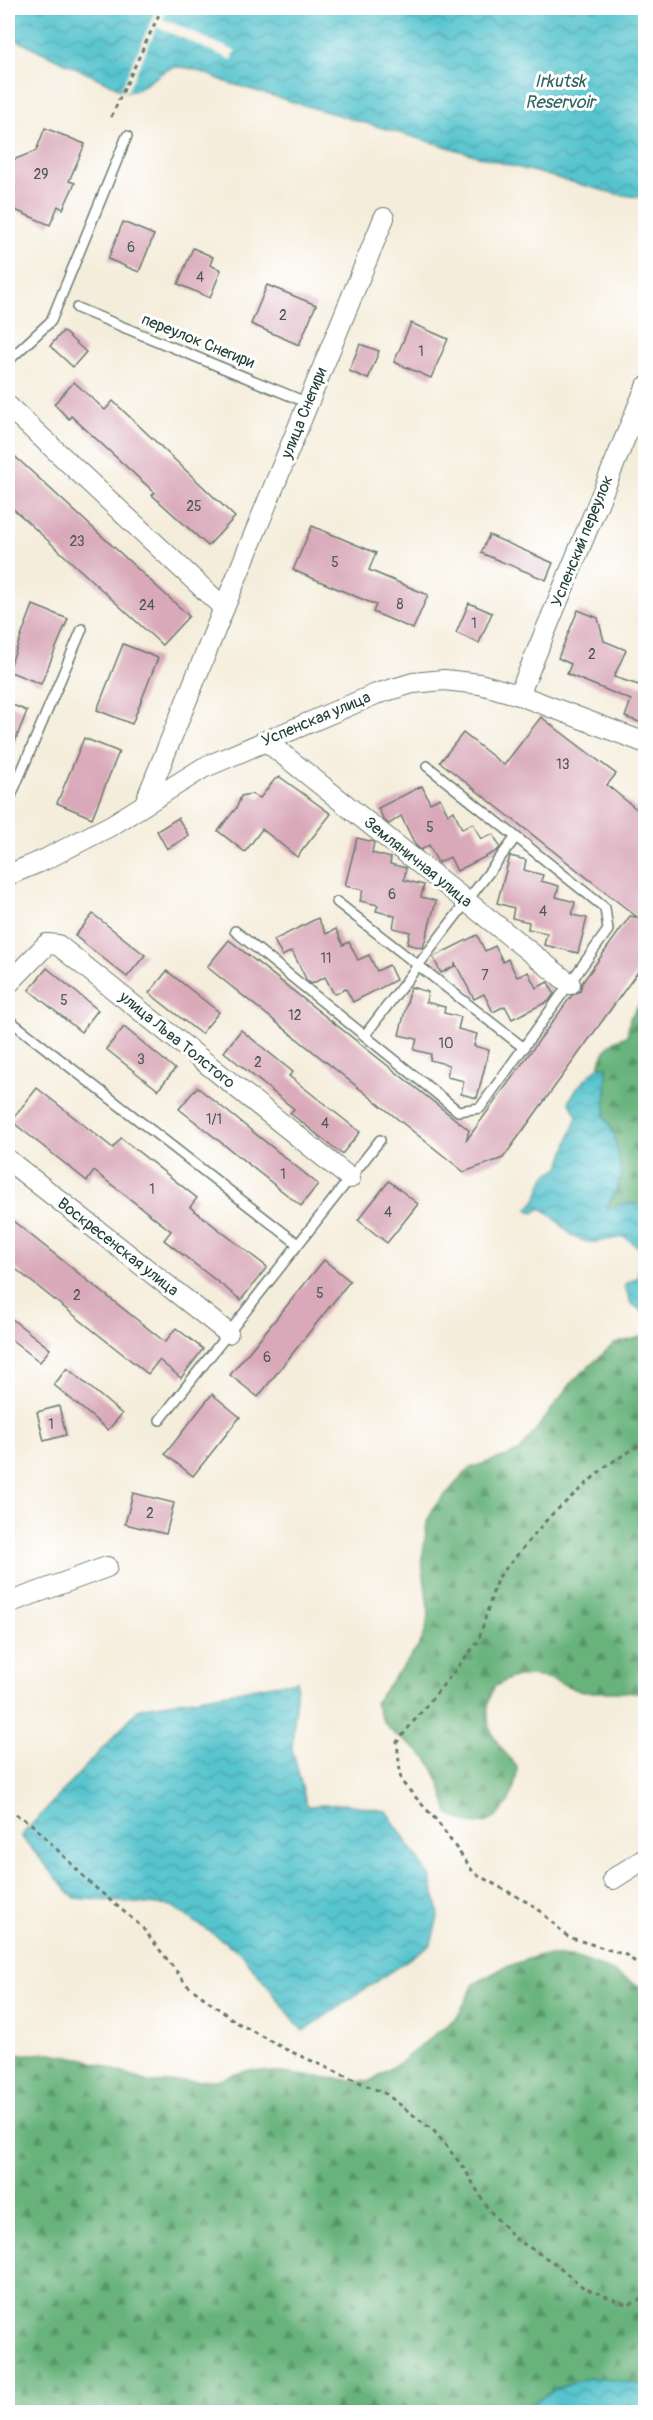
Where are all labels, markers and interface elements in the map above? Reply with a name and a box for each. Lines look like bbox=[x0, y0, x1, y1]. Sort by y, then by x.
water label: Irkutsk Reservoir bbox=[525, 70, 598, 114]
house number: 29 bbox=[33, 166, 49, 183]
house number: 6 bbox=[127, 239, 135, 256]
house number: 4 bbox=[196, 269, 204, 286]
house number: 2 bbox=[279, 307, 287, 324]
street label: переулок Снегири bbox=[139, 309, 257, 373]
house number: 1 bbox=[418, 343, 424, 360]
street label: улица Снегири bbox=[276, 365, 331, 462]
street label: Успенский переулок bbox=[547, 472, 617, 610]
house number: 25 bbox=[186, 498, 202, 515]
house number: 23 bbox=[69, 533, 85, 550]
house number: 5 bbox=[331, 554, 339, 571]
house number: 8 bbox=[396, 596, 404, 613]
house number: 24 bbox=[139, 597, 155, 614]
house number: 1 bbox=[471, 615, 477, 632]
house number: 2 bbox=[588, 646, 596, 663]
street label: Успенская улица bbox=[259, 687, 373, 751]
house number: 13 bbox=[556, 756, 570, 773]
street label: Земляничная улица bbox=[360, 812, 476, 912]
house number: 5 bbox=[426, 819, 434, 836]
house number: 6 bbox=[388, 886, 396, 903]
house number: 4 bbox=[539, 903, 547, 920]
house number: 11 bbox=[321, 950, 331, 967]
house number: 7 bbox=[481, 967, 489, 984]
street label: улица Льва Толстого bbox=[114, 986, 239, 1093]
house number: 5 bbox=[60, 992, 68, 1009]
house number: 12 bbox=[288, 1007, 302, 1024]
house number: 10 bbox=[438, 1035, 454, 1052]
house number: 3 bbox=[137, 1051, 145, 1068]
house number: 2 bbox=[254, 1054, 262, 1071]
house number: 1/1 bbox=[206, 1111, 222, 1128]
house number: 4 bbox=[321, 1115, 329, 1132]
house number: 1 bbox=[280, 1166, 286, 1183]
house number: 1 bbox=[149, 1181, 155, 1198]
street label: Воскресенская улица bbox=[53, 1194, 183, 1300]
house number: 4 bbox=[384, 1204, 392, 1221]
house number: 5 bbox=[316, 1285, 324, 1302]
house number: 2 bbox=[73, 1287, 81, 1304]
house number: 6 bbox=[263, 1349, 271, 1366]
house number: 1 bbox=[48, 1416, 54, 1433]
house number: 2 bbox=[146, 1505, 154, 1522]

